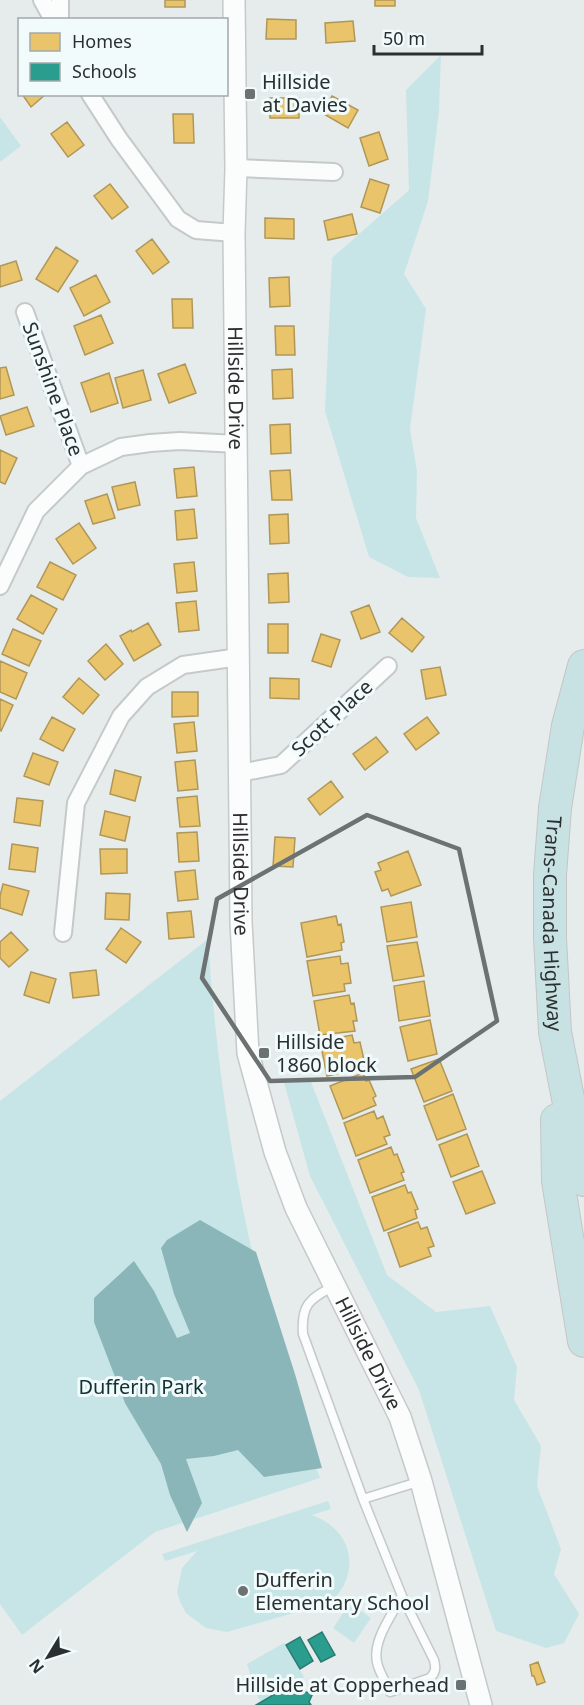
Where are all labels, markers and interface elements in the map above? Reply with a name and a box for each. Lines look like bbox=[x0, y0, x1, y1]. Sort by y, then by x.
legend bbox=[18, 18, 228, 96]
scale bar bbox=[374, 18, 482, 56]
text: 50 m bbox=[383, 26, 425, 50]
text: Homes bbox=[72, 29, 132, 53]
text: Schools bbox=[72, 59, 137, 83]
place label: Hillside at Davies bbox=[262, 68, 348, 118]
marker: Hillside at Davies bbox=[243, 87, 257, 101]
street label: Sunshine Place bbox=[17, 318, 90, 460]
street label: Hillside Drive bbox=[222, 326, 250, 450]
street label: Scott Place bbox=[285, 673, 378, 762]
street label: Hillside Drive bbox=[227, 812, 256, 936]
street label: Trans-Canada Highway bbox=[537, 815, 569, 1033]
place label: Hillside 1860 block bbox=[276, 1028, 377, 1078]
marker: Hillside 1860 block bbox=[257, 1046, 271, 1060]
street label: Hillside Drive bbox=[329, 1292, 408, 1414]
park label: Dufferin Park bbox=[78, 1373, 204, 1400]
place label: Dufferin Elementary School bbox=[255, 1566, 429, 1616]
marker: Dufferin Elementary School bbox=[236, 1584, 250, 1598]
north arrow bbox=[18, 1627, 78, 1687]
text: N bbox=[24, 1654, 49, 1678]
place label: Hillside at Copperhead bbox=[236, 1671, 449, 1698]
marker: Hillside at Copperhead bbox=[454, 1678, 468, 1692]

